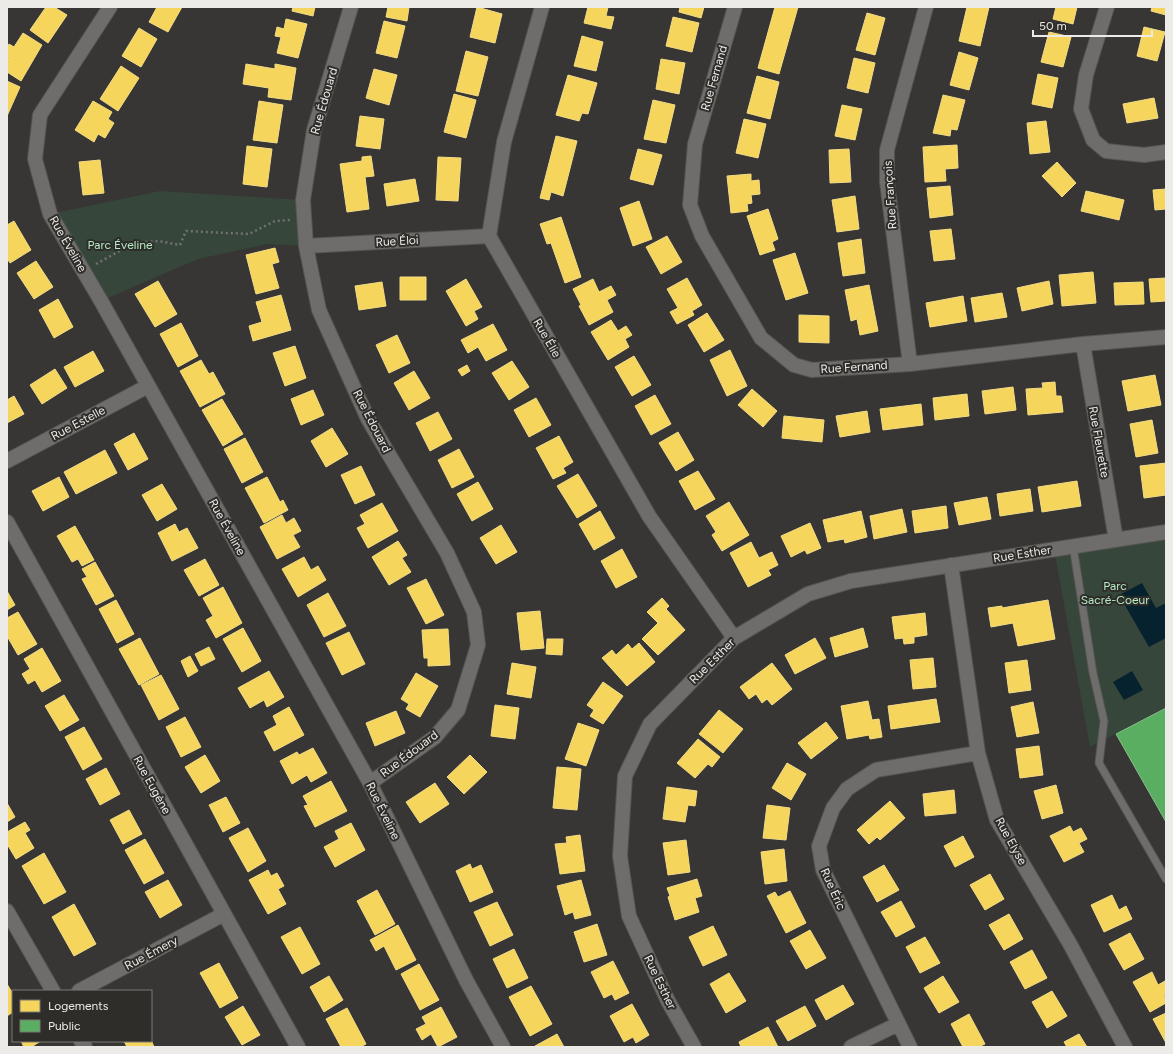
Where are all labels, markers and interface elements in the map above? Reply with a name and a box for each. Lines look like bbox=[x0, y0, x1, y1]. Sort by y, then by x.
scale bar bbox=[1033, 12, 1152, 38]
text: 50 m bbox=[1039, 19, 1067, 33]
street label: Rue Fernand bbox=[698, 44, 730, 112]
street label: Rue Édouard bbox=[308, 66, 340, 136]
street label: Rue François bbox=[881, 160, 899, 230]
street label: Rue Éveline bbox=[46, 214, 90, 275]
street label: Rue Éloi bbox=[375, 233, 419, 249]
park label: Parc Éveline bbox=[88, 238, 153, 252]
street label: Rue Élie bbox=[530, 316, 564, 360]
street label: Rue Fernand bbox=[820, 358, 888, 376]
street label: Rue Édouard bbox=[350, 387, 394, 455]
street label: Rue Estelle bbox=[49, 403, 108, 443]
street label: Rue Fleurette bbox=[1086, 405, 1112, 479]
street label: Rue Éveline bbox=[206, 496, 248, 558]
street label: Rue Esther bbox=[992, 543, 1052, 565]
park label: Parc Sacré-Coeur bbox=[1081, 579, 1149, 607]
street label: Rue Esther bbox=[686, 635, 738, 687]
street label: Rue Édouard bbox=[377, 728, 441, 780]
street label: Rue Eugène bbox=[130, 753, 174, 817]
street label: Rue Éveline bbox=[363, 780, 403, 842]
street label: Rue Elyse bbox=[992, 815, 1030, 867]
street label: Rue Éric bbox=[818, 866, 849, 912]
street label: Rue Émery bbox=[122, 933, 180, 973]
street label: Rue Esther bbox=[641, 953, 679, 1011]
legend bbox=[12, 990, 152, 1042]
text: Logements bbox=[48, 999, 109, 1013]
text: Public bbox=[48, 1019, 81, 1033]

